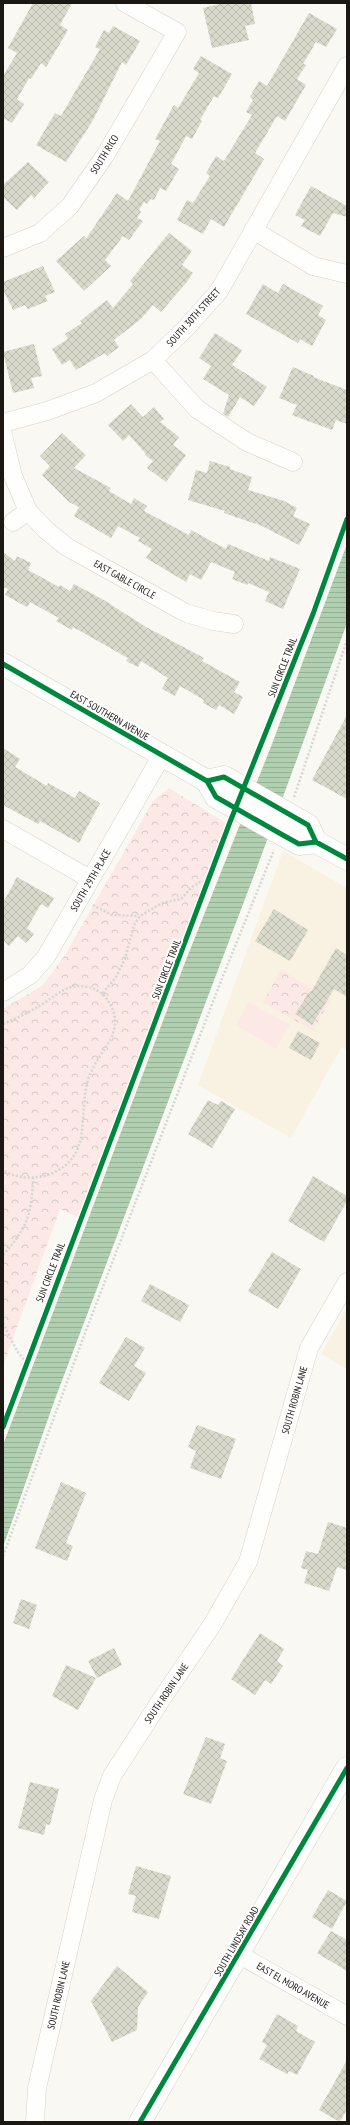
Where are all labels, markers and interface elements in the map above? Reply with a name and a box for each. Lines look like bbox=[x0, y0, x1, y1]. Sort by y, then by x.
street label: SOUTH RICO bbox=[87, 132, 122, 176]
street label: SOUTH 30TH STREET bbox=[164, 285, 223, 349]
street label: EAST GABLE CIRCLE bbox=[91, 557, 158, 602]
street label: SUN CIRCLE TRAIL bbox=[265, 634, 300, 699]
street label: EAST SOUTHERN AVENUE bbox=[68, 688, 151, 743]
street label: SOUTH 29TH PLACE bbox=[67, 847, 114, 914]
street label: SUN CIRCLE TRAIL bbox=[149, 936, 184, 1001]
street label: SUN CIRCLE TRAIL bbox=[33, 1239, 68, 1304]
street label: SOUTH ROBIN LANE bbox=[279, 1365, 310, 1436]
street label: SOUTH ROBIN LANE bbox=[141, 1661, 191, 1726]
street label: SOUTH LINDSAY ROAD bbox=[211, 1904, 262, 1979]
street label: EAST EL MORO AVENUE bbox=[254, 1959, 331, 2011]
street label: SOUTH ROBIN LANE bbox=[44, 1960, 73, 2031]

